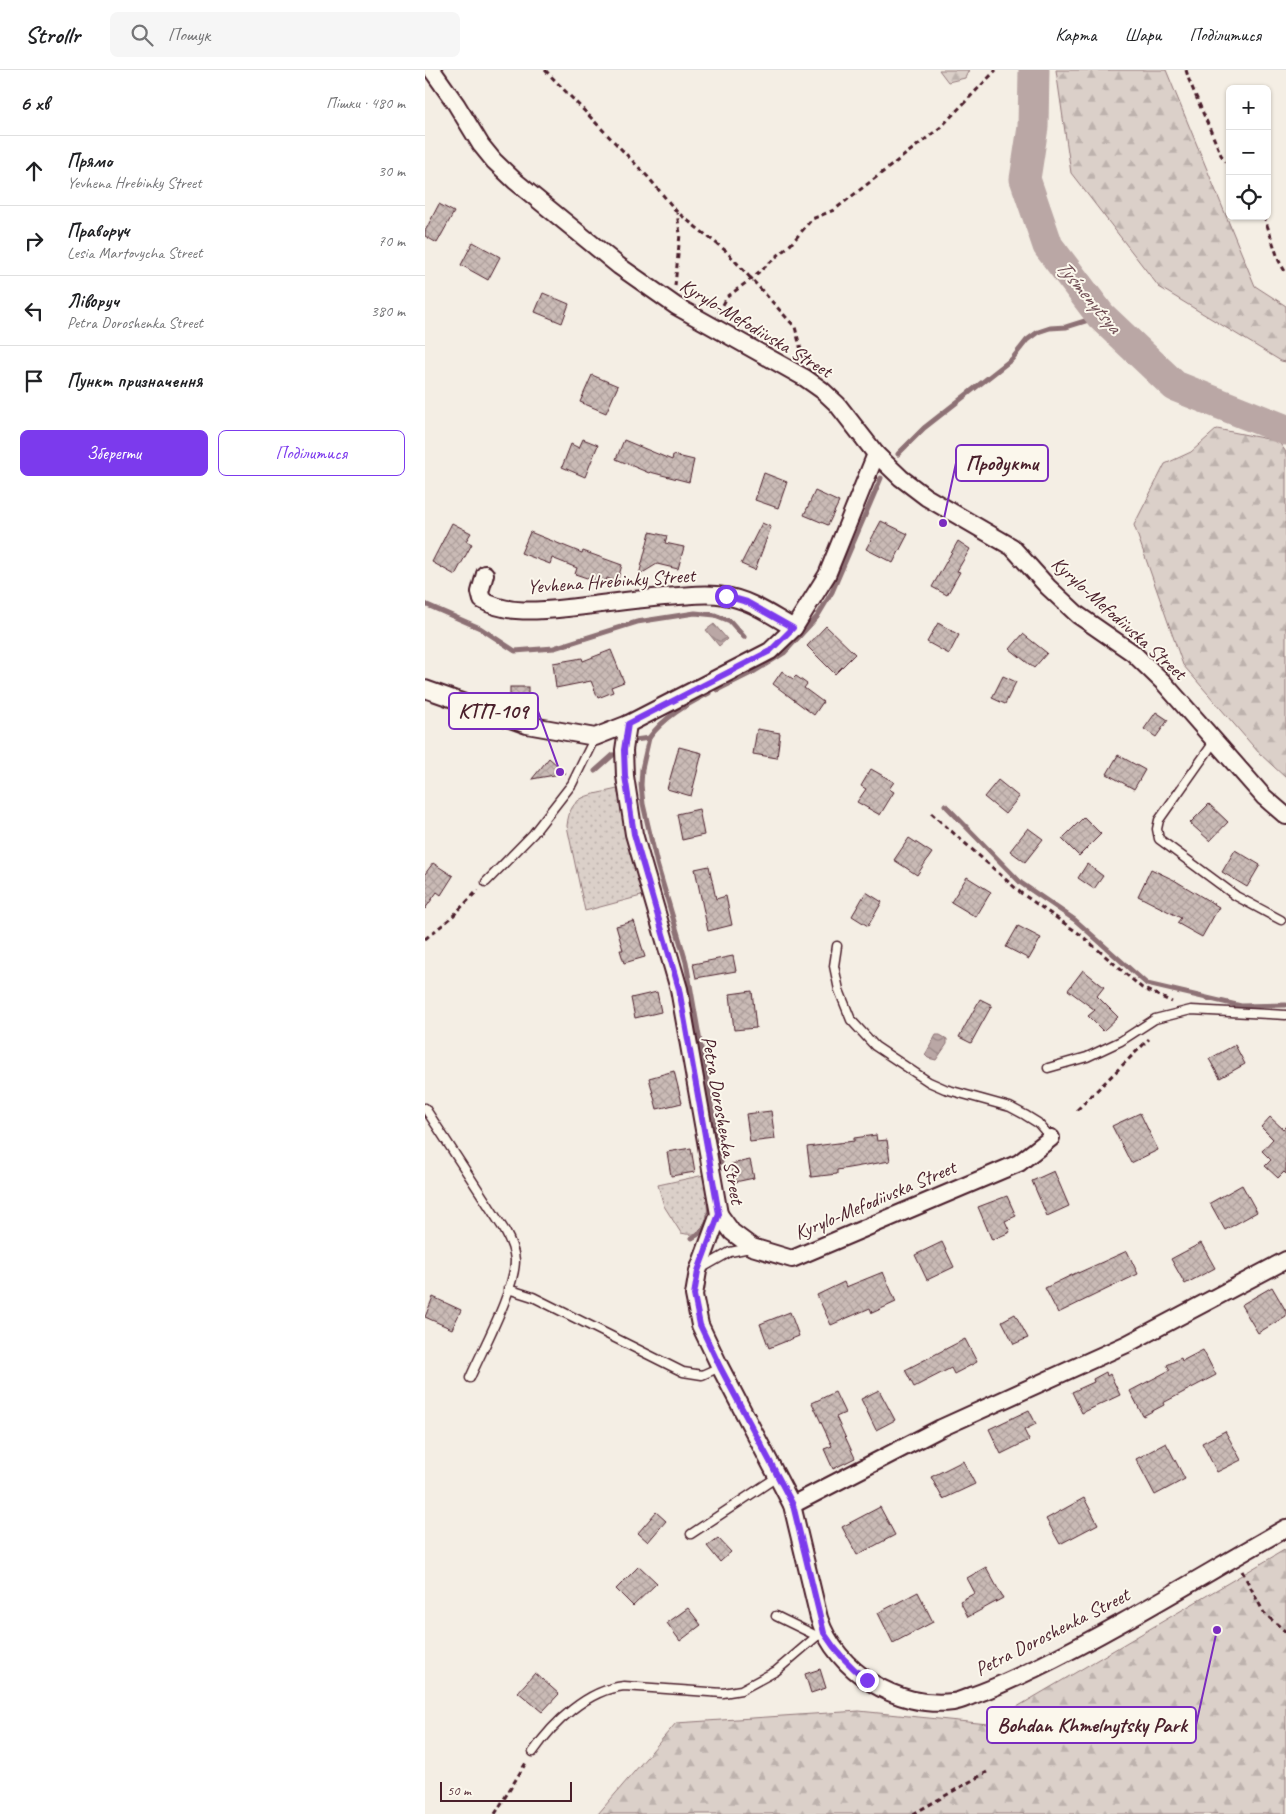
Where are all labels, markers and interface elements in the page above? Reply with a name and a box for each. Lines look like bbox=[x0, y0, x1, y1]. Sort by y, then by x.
search box bbox=[110, 12, 460, 57]
text: Strollr bbox=[25, 20, 80, 50]
icon: search bbox=[128, 21, 156, 49]
text: Пошук bbox=[168, 23, 210, 47]
text: Карта bbox=[1055, 24, 1096, 46]
text: Шари bbox=[1124, 24, 1161, 46]
text: Поділитися bbox=[1189, 24, 1261, 46]
map controls bbox=[1226, 85, 1271, 220]
button: + bbox=[1226, 85, 1271, 130]
text: 6 хв bbox=[20, 90, 49, 116]
text: Пішки · 480 m bbox=[326, 93, 405, 113]
button: − bbox=[1226, 130, 1271, 175]
text: Прямо bbox=[67, 149, 112, 173]
icon: ahead bbox=[20, 157, 48, 185]
text: 30 m bbox=[378, 161, 405, 181]
text: Yevhena Hrebinky Street bbox=[67, 173, 202, 193]
button: locate bbox=[1226, 175, 1271, 220]
text: Праворуч bbox=[67, 219, 129, 243]
icon: right bbox=[20, 227, 48, 255]
text: 70 m bbox=[378, 231, 405, 251]
text: Lesia Martovycha Street bbox=[67, 243, 202, 263]
water label: Tyśmenytsya bbox=[1051, 254, 1129, 340]
street label: Kyrylo-Mefodiivska Street bbox=[675, 273, 839, 384]
text: Ліворуч bbox=[67, 289, 119, 313]
icon: left bbox=[20, 297, 48, 325]
text: 380 m bbox=[371, 301, 405, 321]
text: Petra Doroshenka Street bbox=[67, 313, 203, 333]
icon: arrive bbox=[20, 367, 48, 395]
text: Пункт призначення bbox=[67, 369, 202, 393]
button: Зберегти bbox=[20, 430, 208, 476]
button: Поділитися bbox=[218, 430, 405, 476]
callout: Продукти bbox=[956, 445, 1048, 481]
text: Продукти bbox=[966, 450, 1040, 477]
street label: Kyrylo-Mefodiivska Street bbox=[1046, 551, 1193, 687]
street label: Yevhena Hrebinky Street bbox=[526, 563, 698, 599]
route start bbox=[715, 585, 738, 608]
callout: КТП-109 bbox=[449, 693, 538, 729]
text: КТП-109 bbox=[458, 698, 531, 724]
street label: Petra Doroshenka Street bbox=[696, 1034, 750, 1208]
street label: Kyrylo-Mefodiivska Street bbox=[790, 1154, 962, 1245]
street label: Petra Doroshenka Street bbox=[971, 1581, 1135, 1682]
route end bbox=[856, 1669, 879, 1692]
callout: Bohdan Khmelnytsky Park bbox=[987, 1707, 1196, 1743]
text: Bohdan Khmelnytsky Park bbox=[997, 1712, 1189, 1739]
scale bar bbox=[440, 1779, 573, 1802]
text: 50 m bbox=[447, 1782, 471, 1799]

